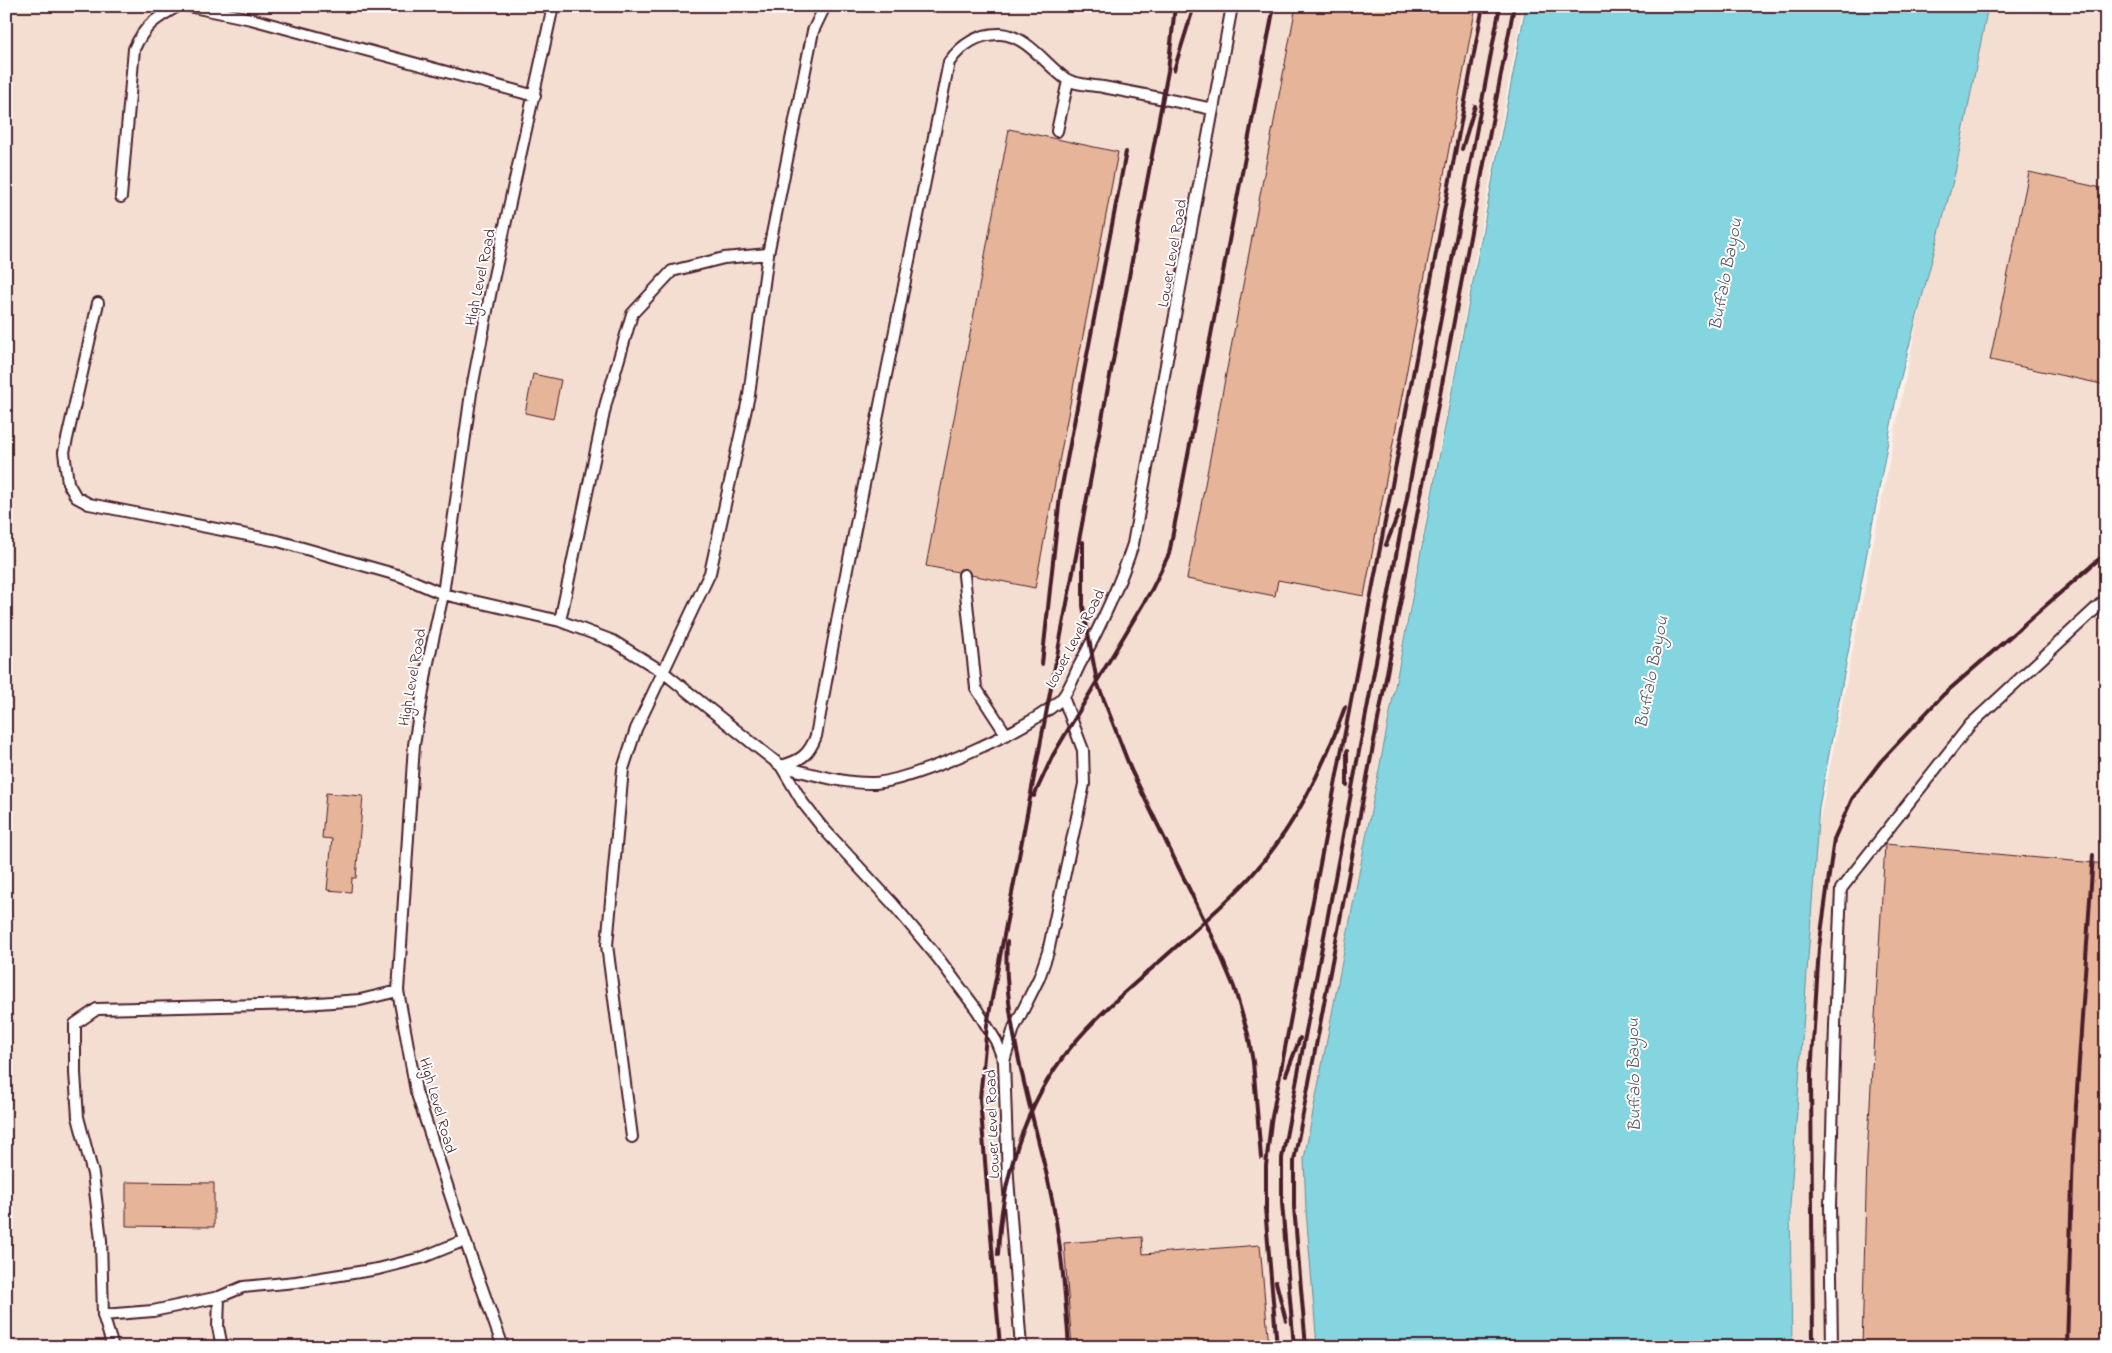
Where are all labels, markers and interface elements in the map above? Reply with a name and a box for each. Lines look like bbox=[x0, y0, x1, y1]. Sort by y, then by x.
street label: Lower Level Road bbox=[1152, 197, 1194, 309]
water label: Buffalo Bayou bbox=[1703, 216, 1751, 333]
street label: High Level Road bbox=[459, 227, 503, 328]
street label: Lower Level Road bbox=[1040, 585, 1112, 693]
water label: Buffalo Bayou bbox=[1629, 614, 1677, 731]
street label: High Level Road bbox=[393, 627, 433, 728]
water label: Buffalo Bayou bbox=[1621, 1018, 1649, 1132]
street label: High Level Road bbox=[412, 1055, 462, 1156]
street label: Lower Level Road bbox=[979, 1069, 1007, 1179]

